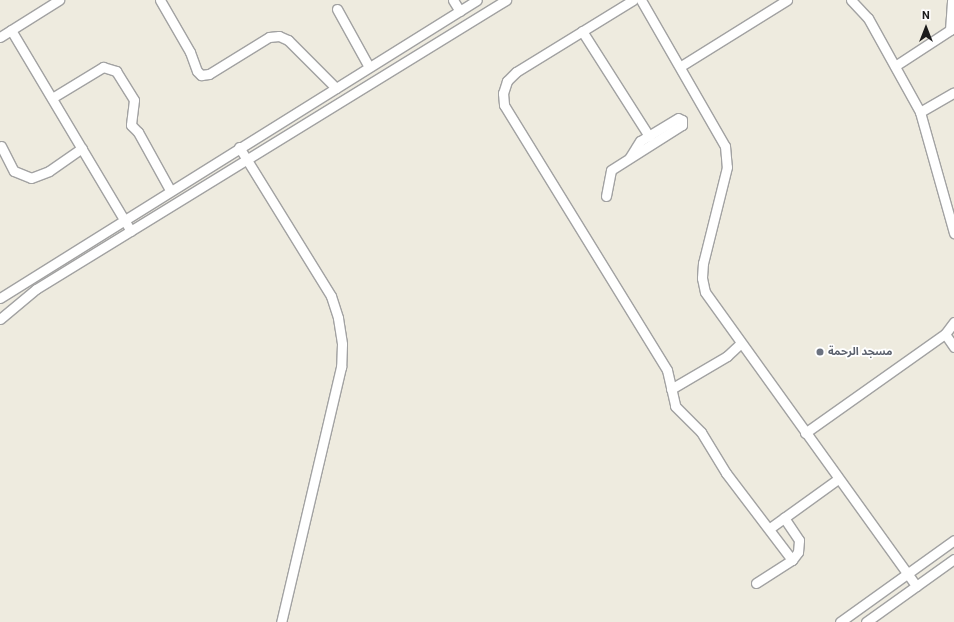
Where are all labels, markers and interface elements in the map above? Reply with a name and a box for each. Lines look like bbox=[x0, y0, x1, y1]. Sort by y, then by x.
north arrow bbox=[906, 8, 946, 48]
text: N bbox=[922, 9, 930, 22]
place label: مسجد الرحمة bbox=[828, 345, 892, 359]
marker: مسجد الرحمة bbox=[815, 347, 825, 357]

